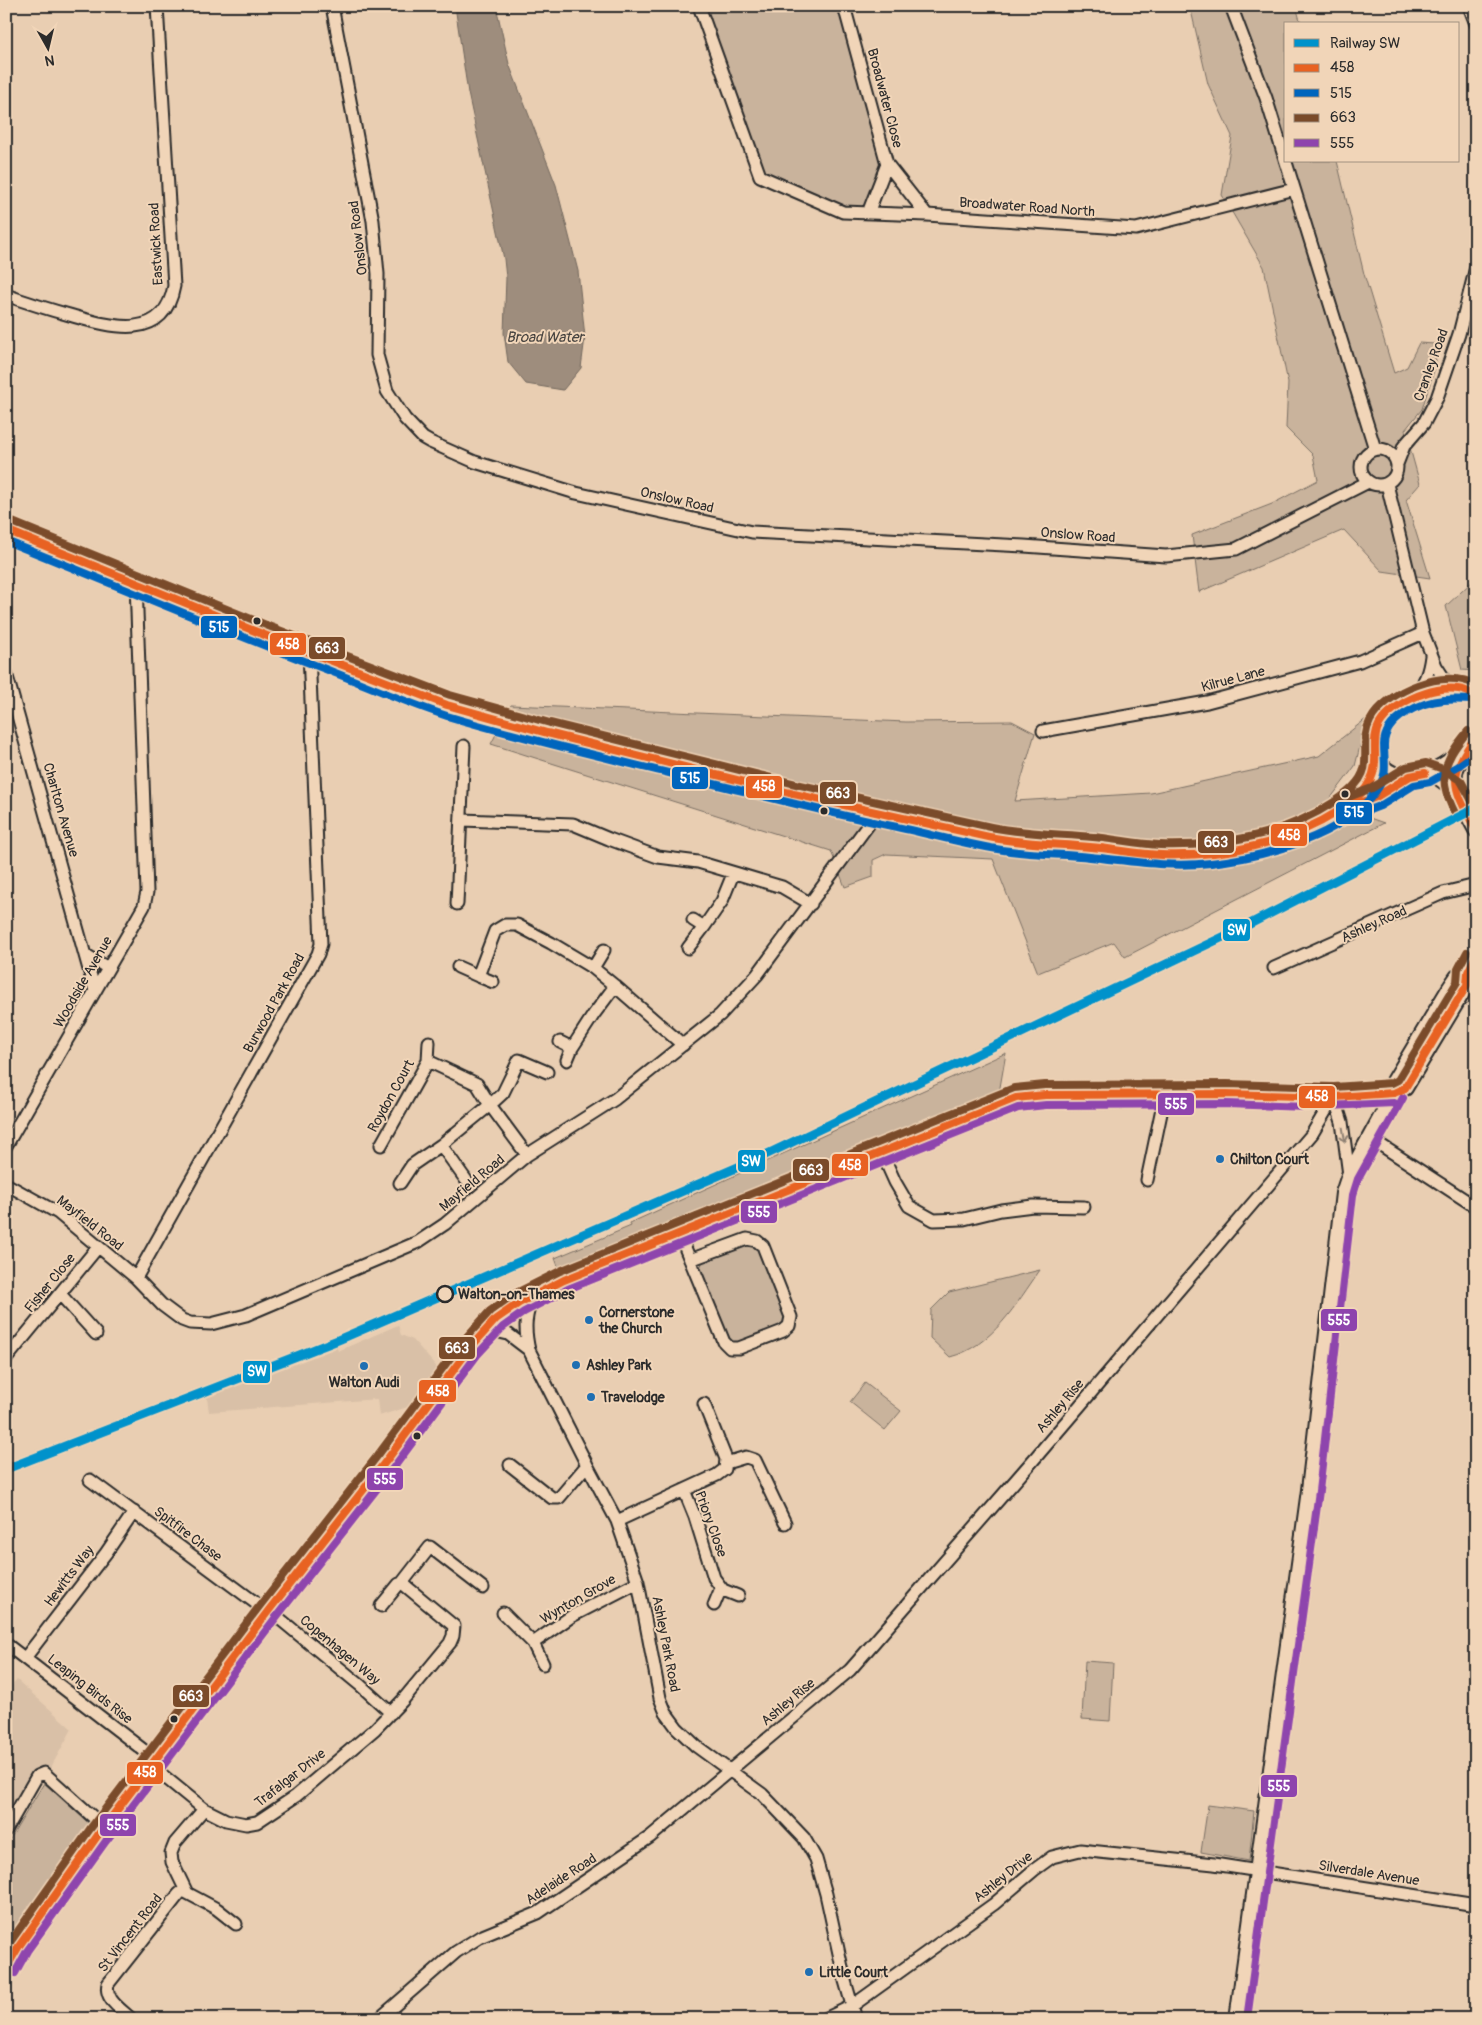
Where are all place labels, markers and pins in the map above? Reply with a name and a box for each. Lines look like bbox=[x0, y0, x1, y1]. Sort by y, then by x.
unlabelled marker bbox=[252, 616, 262, 626]
unlabelled marker bbox=[1340, 789, 1350, 799]
unlabelled marker bbox=[819, 806, 829, 816]
place label: Chilton Court bbox=[1230, 1151, 1309, 1168]
marker: Chilton Court bbox=[1214, 1153, 1226, 1165]
marker: Walton-on-Thames bbox=[436, 1285, 454, 1303]
place label: Walton-on-Thames bbox=[458, 1286, 575, 1303]
place label: Cornerstone the Church bbox=[598, 1304, 675, 1337]
marker: Cornerstone the Church bbox=[583, 1314, 595, 1326]
place label: Ashley Park bbox=[586, 1357, 652, 1374]
marker: Ashley Park bbox=[570, 1359, 582, 1371]
marker: Walton Audi bbox=[358, 1360, 370, 1372]
place label: Walton Audi bbox=[329, 1374, 400, 1391]
place label: Travelodge bbox=[600, 1389, 666, 1406]
marker: Travelodge bbox=[585, 1391, 597, 1403]
unlabelled marker bbox=[412, 1431, 422, 1441]
unlabelled marker bbox=[169, 1714, 179, 1724]
place label: Little Court bbox=[819, 1964, 888, 1981]
marker: Little Court bbox=[803, 1966, 815, 1978]

